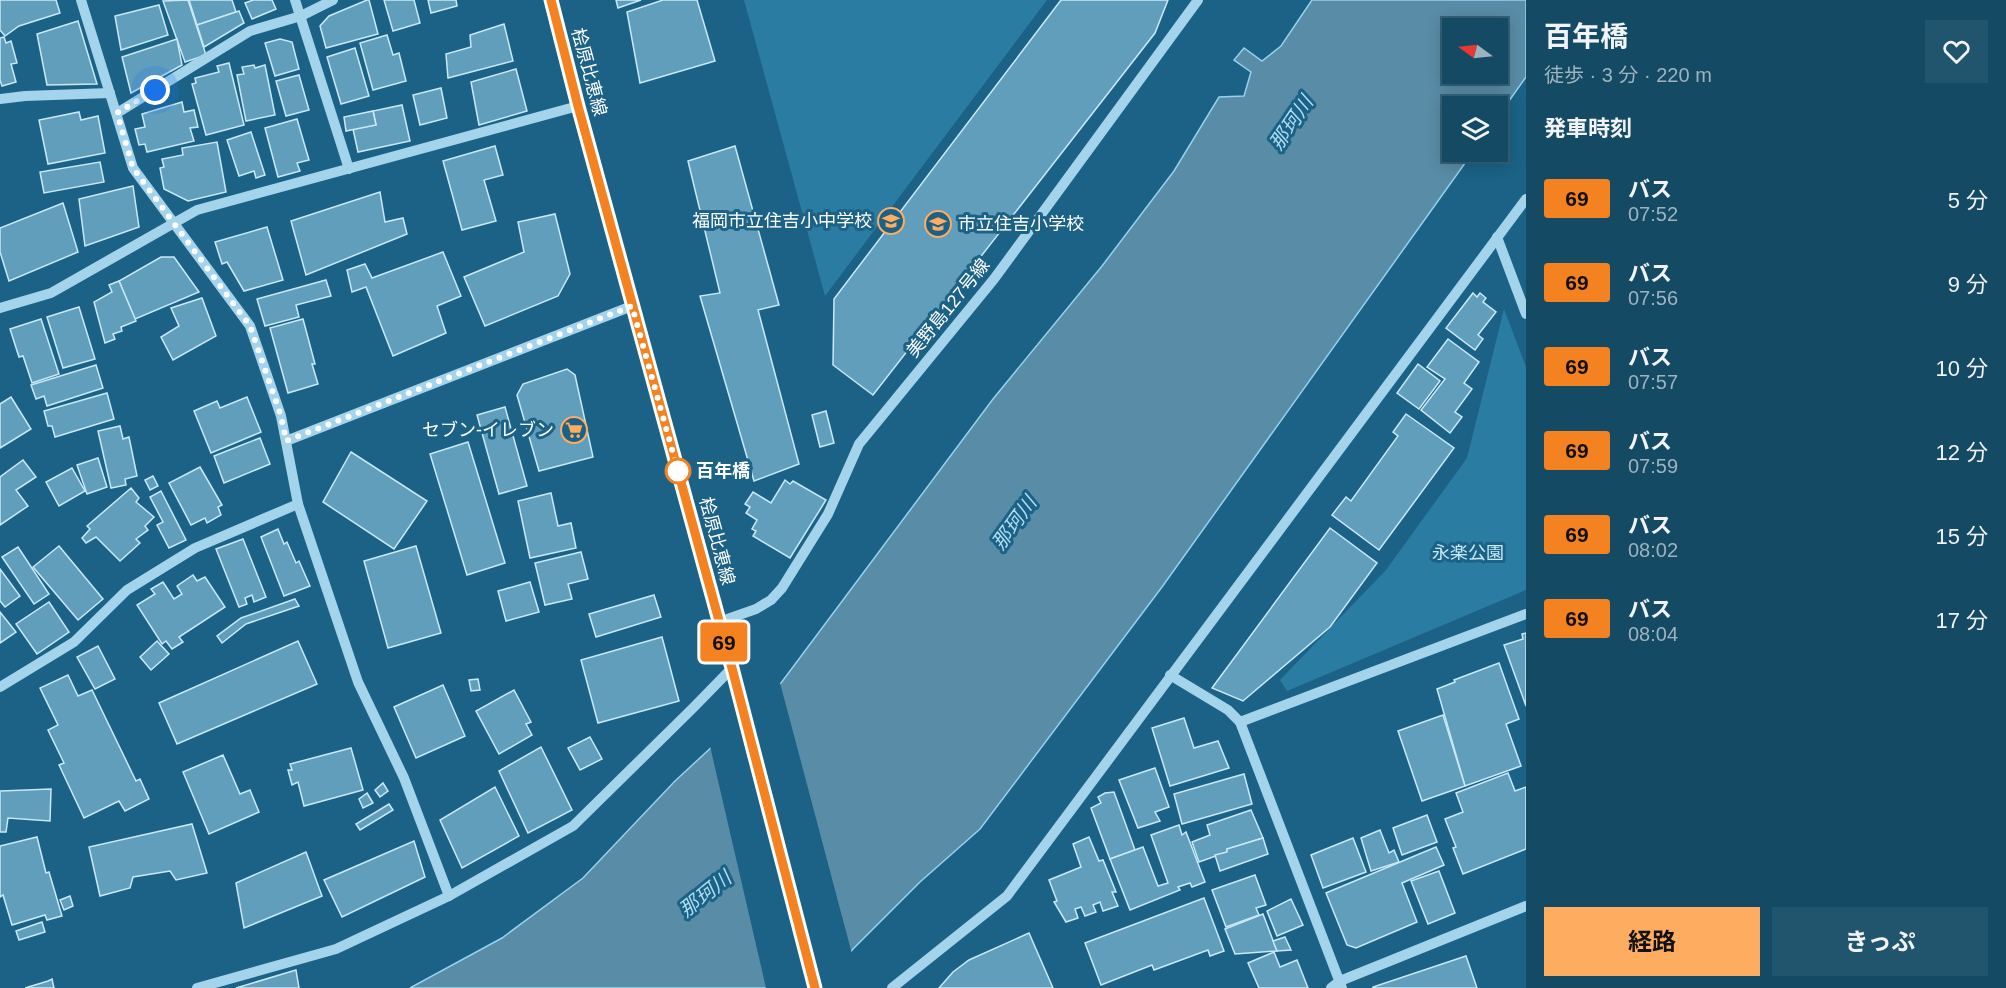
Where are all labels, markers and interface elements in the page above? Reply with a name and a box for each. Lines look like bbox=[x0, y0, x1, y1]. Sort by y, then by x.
north arrow bbox=[1442, 18, 1508, 84]
map controls bbox=[1442, 18, 1508, 162]
button: heart bbox=[1925, 20, 1988, 83]
text: 百年橋 bbox=[1544, 21, 1628, 52]
street label: 桧原比恵線 bbox=[568, 26, 610, 118]
text: 徒歩 · 3 分 · 220 m bbox=[1544, 64, 1712, 86]
your location bbox=[140, 75, 170, 105]
water label: 那珂川 bbox=[1265, 90, 1318, 154]
button: layers bbox=[1442, 96, 1508, 162]
text: 発車時刻 bbox=[1544, 116, 1632, 141]
text: バス bbox=[1628, 177, 1672, 202]
text: 69 bbox=[1565, 187, 1589, 210]
text: 5 分 bbox=[1948, 188, 1988, 213]
text: 07:52 bbox=[1628, 203, 1678, 225]
school or university icon: 福岡市立住吉小中学校 bbox=[876, 206, 906, 236]
school or university icon: 市立住吉小学校 bbox=[923, 209, 953, 239]
place label: 福岡市立住吉小中学校 bbox=[692, 211, 872, 231]
place label: 市立住吉小学校 bbox=[958, 214, 1084, 234]
street label: 美野島127号線 bbox=[902, 255, 994, 361]
text: バス bbox=[1628, 261, 1672, 286]
text: 69 bbox=[1565, 271, 1589, 294]
text: 9 分 bbox=[1948, 272, 1988, 297]
text: 07:56 bbox=[1628, 287, 1678, 309]
text: バス bbox=[1628, 345, 1672, 370]
text: 69 bbox=[1565, 355, 1589, 378]
text: 10 分 bbox=[1935, 356, 1988, 381]
text: 07:57 bbox=[1628, 371, 1678, 393]
supermarket icon: セブン-イレブン bbox=[559, 415, 589, 445]
place label: セブン-イレブン bbox=[422, 420, 554, 440]
text: バス bbox=[1628, 429, 1672, 454]
text: 69 bbox=[1565, 439, 1589, 462]
text: 12 分 bbox=[1935, 440, 1988, 465]
text: 07:59 bbox=[1628, 455, 1678, 477]
marker: 百年橋 bbox=[665, 458, 691, 484]
place label: 百年橋 bbox=[696, 461, 750, 481]
water label: 那珂川 bbox=[987, 491, 1042, 554]
street label: 桧原比恵線 bbox=[696, 495, 738, 587]
text: バス bbox=[1628, 513, 1672, 538]
text: 69 bbox=[1565, 523, 1589, 546]
text: 15 分 bbox=[1935, 524, 1988, 549]
text: 08:02 bbox=[1628, 539, 1678, 561]
park label: 永楽公園 bbox=[1432, 543, 1504, 563]
text: バス bbox=[1628, 597, 1672, 622]
text: 69 bbox=[1565, 607, 1589, 630]
text: 17 分 bbox=[1935, 608, 1988, 633]
line badge: 69 bbox=[697, 622, 751, 662]
text: 08:04 bbox=[1628, 623, 1678, 645]
text: 69 bbox=[712, 631, 736, 654]
water label: 那珂川 bbox=[675, 865, 737, 921]
button: 経路 bbox=[1544, 907, 1760, 976]
button: きっぷ bbox=[1772, 907, 1988, 976]

